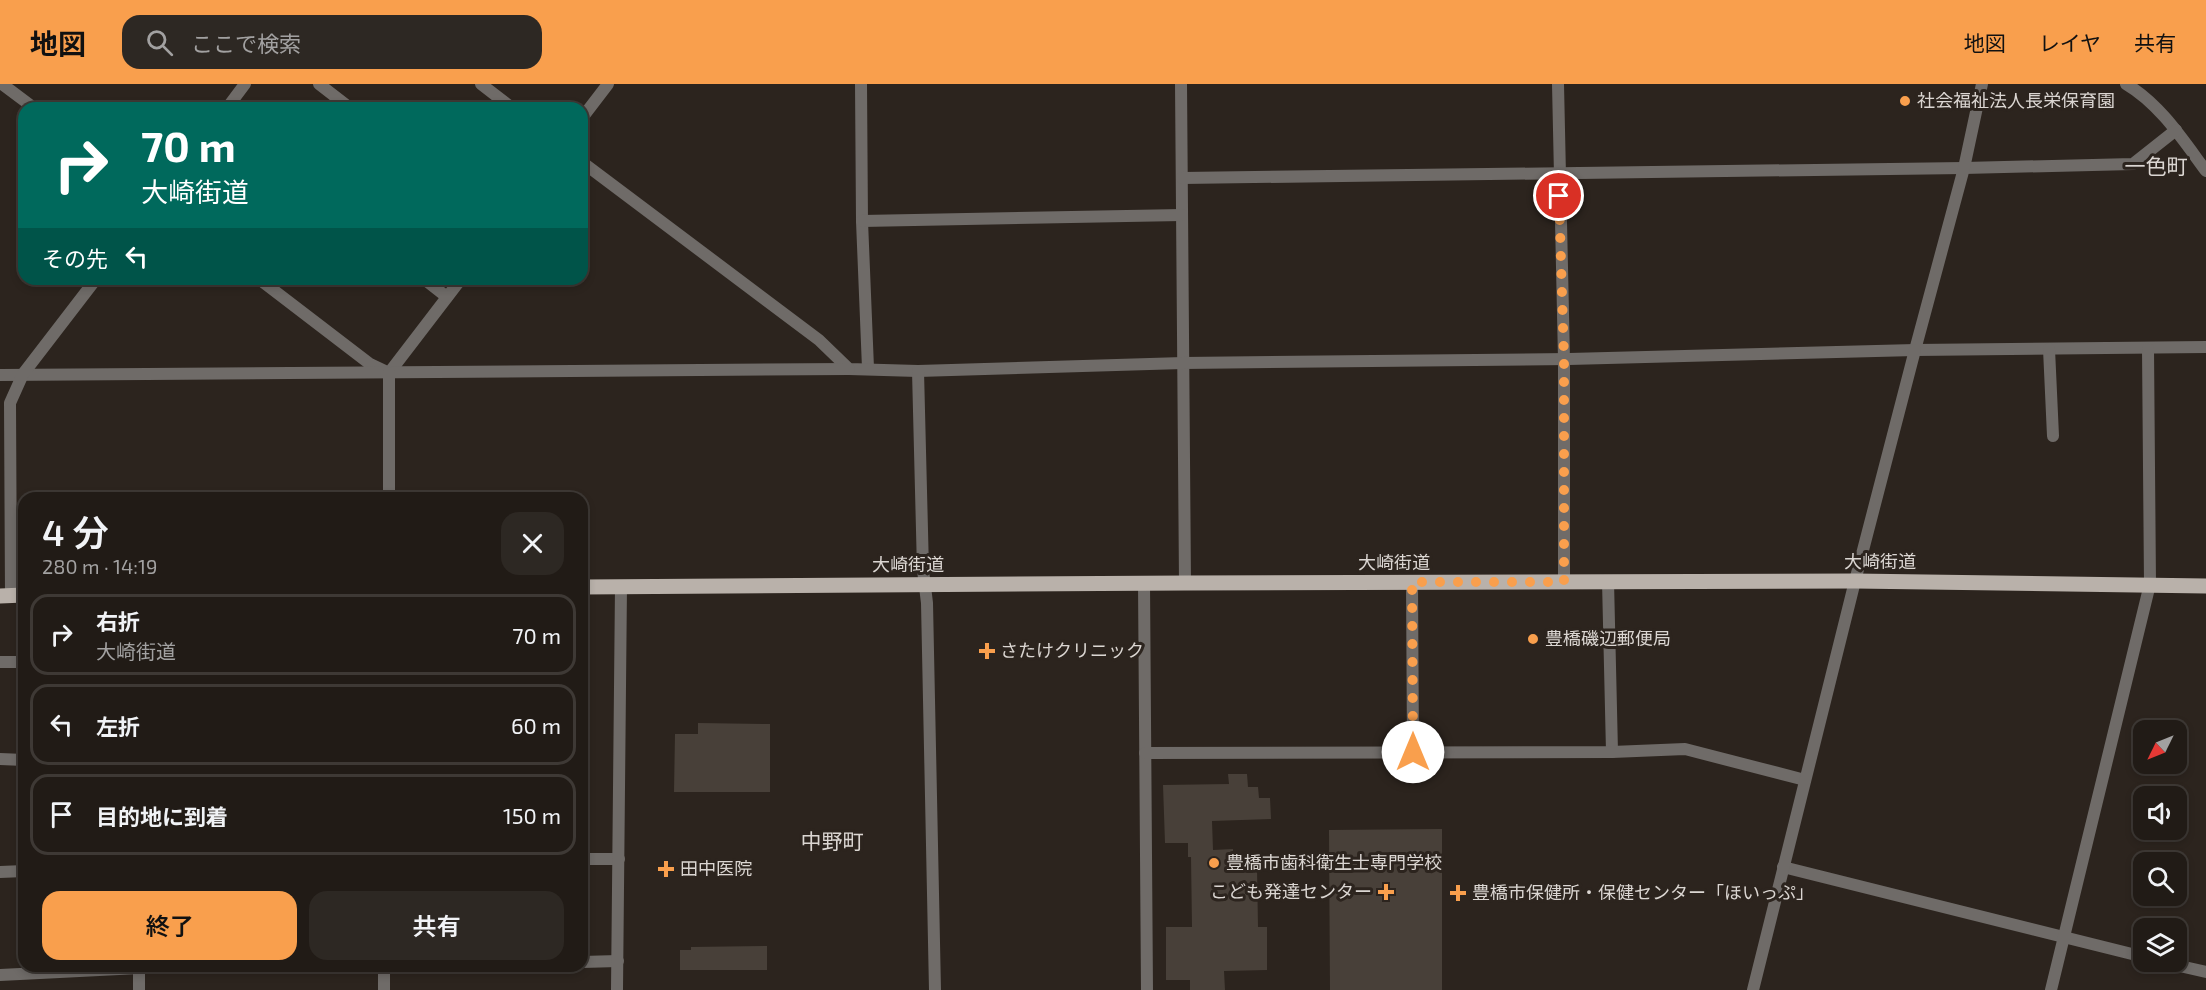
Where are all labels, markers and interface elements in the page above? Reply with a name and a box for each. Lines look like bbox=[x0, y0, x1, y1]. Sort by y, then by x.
search box bbox=[122, 15, 542, 69]
text: 地図 bbox=[30, 26, 86, 60]
icon: search bbox=[143, 26, 176, 59]
text: ここで検索 bbox=[191, 30, 301, 56]
text: 地図 bbox=[1964, 30, 2006, 55]
text: レイヤ bbox=[2039, 30, 2101, 55]
text: 共有 bbox=[2134, 30, 2176, 55]
place label: 社会福祉法人長栄保育園 bbox=[1917, 89, 2115, 111]
marker: 社会福祉法人長栄保育園 bbox=[1898, 94, 1912, 108]
text: 70 m bbox=[141, 120, 236, 170]
icon: right bbox=[42, 126, 120, 204]
district label: 一色町 bbox=[2125, 153, 2188, 178]
pin bbox=[1533, 170, 1584, 221]
text: 大崎街道 bbox=[141, 175, 249, 207]
icon: arrive bbox=[1542, 179, 1575, 212]
icon: left bbox=[120, 240, 153, 273]
text: その先 bbox=[42, 245, 108, 271]
text: 4 分 bbox=[42, 510, 109, 553]
button: close bbox=[501, 512, 564, 575]
street label: 大崎街道 bbox=[1844, 550, 1916, 572]
street label: 大崎街道 bbox=[1358, 551, 1430, 573]
street label: 大崎街道 bbox=[872, 553, 944, 575]
text: 280 m · 14:19 bbox=[42, 554, 157, 578]
text: 右折 bbox=[96, 608, 140, 634]
icon: right bbox=[45, 618, 78, 651]
text: 70 m bbox=[512, 622, 561, 648]
place label: 豊橋磯辺郵便局 bbox=[1545, 627, 1671, 649]
marker: 豊橋磯辺郵便局 bbox=[1526, 632, 1540, 646]
text: 大崎街道 bbox=[96, 639, 176, 663]
place label: さたけクリニック bbox=[1000, 639, 1144, 661]
marker: さたけクリニック bbox=[978, 642, 996, 660]
icon: left bbox=[45, 708, 78, 741]
text: 60 m bbox=[511, 712, 561, 738]
text: 左折 bbox=[96, 713, 140, 739]
position arrow bbox=[1381, 720, 1445, 784]
north arrow bbox=[2133, 720, 2187, 774]
map controls bbox=[2133, 720, 2187, 972]
button: sound bbox=[2133, 786, 2187, 840]
icon: arrive bbox=[45, 798, 78, 831]
text: 150 m bbox=[503, 802, 561, 828]
text: 目的地に到着 bbox=[96, 803, 228, 829]
district label: 中野町 bbox=[801, 828, 864, 853]
place label: 豊橋市歯科衛生士専門学校 bbox=[1226, 851, 1442, 873]
button: search bbox=[2133, 852, 2187, 906]
marker: 豊橋市歯科衛生士専門学校 bbox=[1207, 856, 1221, 870]
place label: 田中医院 bbox=[680, 857, 752, 879]
marker: 田中医院 bbox=[657, 860, 675, 878]
place label: こども発達センター bbox=[1210, 880, 1372, 902]
place label: 豊橋市保健所・保健センター「ほいっぷ」 bbox=[1472, 881, 1814, 903]
marker: こども発達センター bbox=[1377, 883, 1395, 901]
marker: 豊橋市保健所・保健センター「ほいっぷ」 bbox=[1449, 884, 1467, 902]
button: 終了 bbox=[42, 891, 297, 960]
button: 共有 bbox=[309, 891, 564, 960]
button: layers bbox=[2133, 918, 2187, 972]

